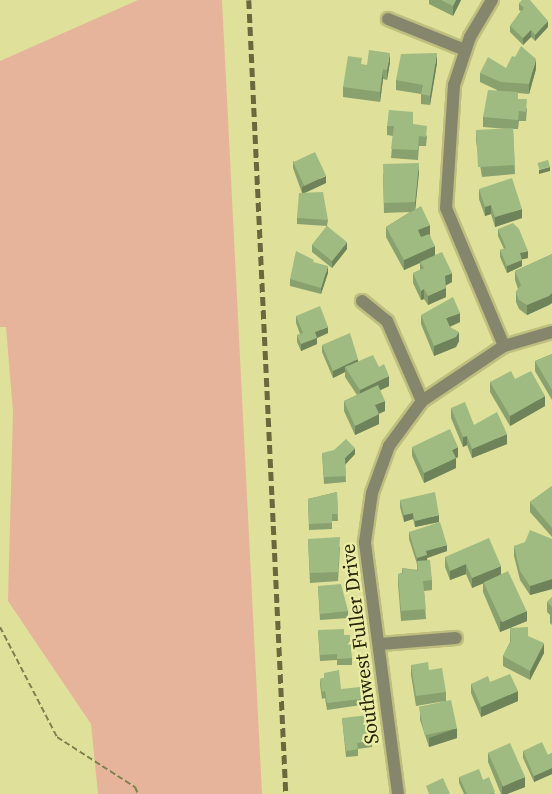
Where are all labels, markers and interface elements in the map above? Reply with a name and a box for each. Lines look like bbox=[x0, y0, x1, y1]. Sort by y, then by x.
street label: Southwest Fuller Drive bbox=[336, 542, 384, 746]

